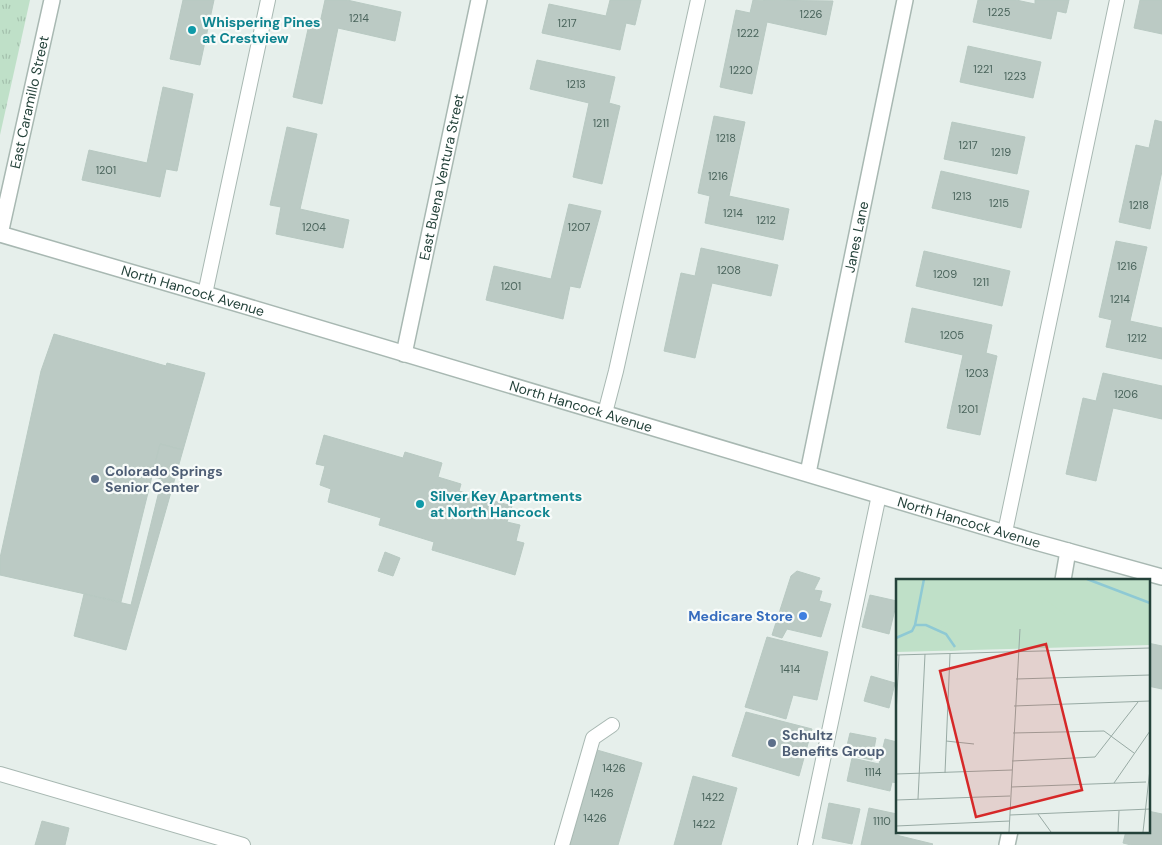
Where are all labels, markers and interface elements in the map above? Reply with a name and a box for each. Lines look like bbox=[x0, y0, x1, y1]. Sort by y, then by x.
house number: 1225 bbox=[988, 5, 1011, 19]
house number: 1226 bbox=[799, 7, 823, 21]
house number: 1214 bbox=[349, 11, 369, 25]
place label: Whispering Pines at Crestview bbox=[202, 13, 321, 47]
house number: 1217 bbox=[557, 16, 577, 30]
marker: Whispering Pines at Crestview bbox=[186, 24, 198, 36]
house number: 1222 bbox=[737, 26, 759, 40]
street label: East Caramillo Street bbox=[6, 34, 53, 170]
house number: 1221 bbox=[973, 62, 993, 76]
house number: 1220 bbox=[729, 63, 753, 77]
house number: 1223 bbox=[1004, 69, 1026, 83]
house number: 1213 bbox=[566, 77, 586, 91]
street label: East Buena Ventura Street bbox=[415, 92, 468, 262]
house number: 1211 bbox=[593, 116, 609, 130]
house number: 1218 bbox=[716, 131, 736, 145]
house number: 1217 bbox=[958, 138, 978, 152]
house number: 1219 bbox=[991, 145, 1011, 159]
house number: 1201 bbox=[96, 163, 116, 177]
house number: 1216 bbox=[708, 169, 728, 183]
house number: 1213 bbox=[952, 189, 972, 203]
house number: 1215 bbox=[989, 196, 1009, 210]
house number: 1218 bbox=[1129, 198, 1149, 212]
street label: Janes Lane bbox=[840, 200, 873, 274]
house number: 1214 bbox=[723, 206, 743, 220]
house number: 1212 bbox=[756, 213, 776, 227]
house number: 1204 bbox=[302, 220, 326, 234]
house number: 1207 bbox=[568, 220, 591, 234]
house number: 1216 bbox=[1117, 259, 1137, 273]
street label: North Hancock Avenue bbox=[119, 261, 267, 320]
house number: 1208 bbox=[717, 263, 741, 277]
house number: 1209 bbox=[933, 267, 957, 281]
house number: 1211 bbox=[973, 275, 989, 289]
house number: 1201 bbox=[501, 279, 521, 293]
house number: 1214 bbox=[1110, 292, 1130, 306]
house number: 1205 bbox=[940, 328, 964, 342]
house number: 1212 bbox=[1127, 331, 1147, 345]
house number: 1203 bbox=[965, 366, 989, 380]
street label: North Hancock Avenue bbox=[507, 376, 655, 436]
house number: 1206 bbox=[1114, 387, 1138, 401]
house number: 1201 bbox=[958, 402, 978, 416]
place label: Colorado Springs Senior Center bbox=[105, 462, 223, 496]
marker: Colorado Springs Senior Center bbox=[89, 473, 101, 485]
place label: Silver Key Apartments at North Hancock bbox=[430, 487, 582, 521]
street label: North Hancock Avenue bbox=[895, 492, 1043, 552]
marker: Silver Key Apartments at North Hancock bbox=[414, 498, 426, 510]
inset map bbox=[896, 579, 1150, 832]
place label: Medicare Store bbox=[688, 607, 793, 625]
marker: Medicare Store bbox=[797, 610, 809, 622]
house number: 1414 bbox=[780, 662, 800, 676]
place label: Schultz Benefits Group bbox=[782, 726, 885, 760]
marker: Schultz Benefits Group bbox=[766, 737, 778, 749]
house number: 1426 bbox=[602, 761, 626, 775]
house number: 1114 bbox=[865, 765, 882, 779]
house number: 1426 bbox=[590, 786, 614, 800]
house number: 1422 bbox=[702, 790, 724, 804]
house number: 1426 bbox=[583, 811, 607, 825]
house number: 1110 bbox=[873, 814, 891, 828]
house number: 1422 bbox=[693, 817, 715, 831]

